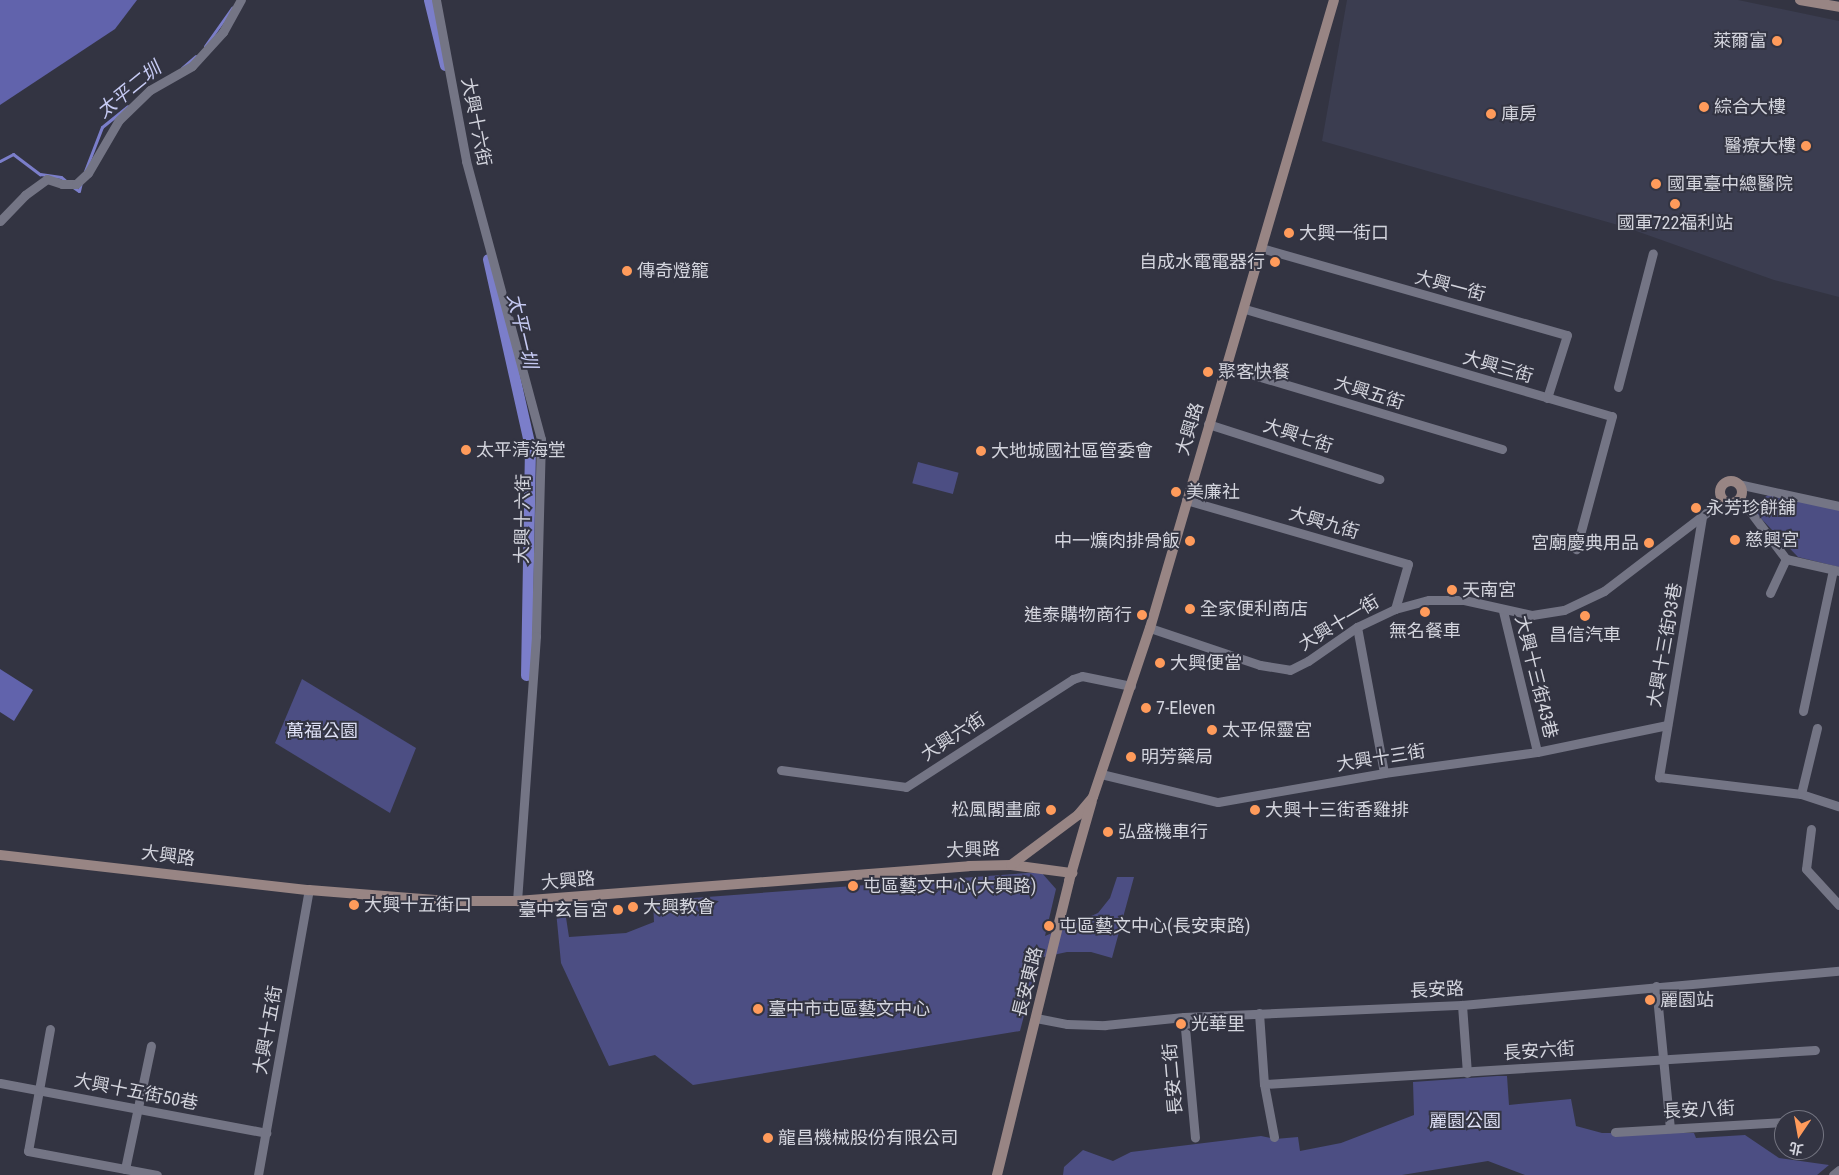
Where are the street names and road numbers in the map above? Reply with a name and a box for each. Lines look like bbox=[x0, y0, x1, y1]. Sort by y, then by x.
street label: 大興十六街 bbox=[457, 76, 495, 168]
street label: 大興一街 bbox=[1412, 266, 1488, 306]
street label: 大興三街 bbox=[1460, 347, 1536, 387]
street label: 大興五街 bbox=[1331, 372, 1407, 414]
street label: 大興路 bbox=[1172, 400, 1208, 458]
street label: 大興七街 bbox=[1260, 415, 1336, 457]
street label: 大興十六街 bbox=[511, 474, 535, 564]
street label: 大興九街 bbox=[1286, 503, 1362, 543]
street label: 大興十三街93巷 bbox=[1643, 581, 1687, 709]
street label: 大興十一街 bbox=[1295, 591, 1383, 655]
street label: 大興十三街43巷 bbox=[1510, 613, 1562, 741]
street label: 大興六街 bbox=[917, 708, 989, 766]
street label: 大興十三街 bbox=[1335, 740, 1427, 776]
street label: 大興路 bbox=[946, 838, 1000, 862]
street label: 大興路 bbox=[140, 842, 196, 870]
street label: 大興路 bbox=[540, 868, 596, 894]
street label: 長安東路 bbox=[1009, 944, 1047, 1020]
street label: 長安路 bbox=[1409, 978, 1465, 1002]
street label: 大興十五街 bbox=[250, 984, 286, 1076]
street label: 長安六街 bbox=[1502, 1038, 1576, 1064]
street label: 長安二街 bbox=[1159, 1042, 1187, 1116]
street label: 大興十五街50巷 bbox=[72, 1069, 200, 1115]
street label: 長安八街 bbox=[1662, 1097, 1736, 1123]

